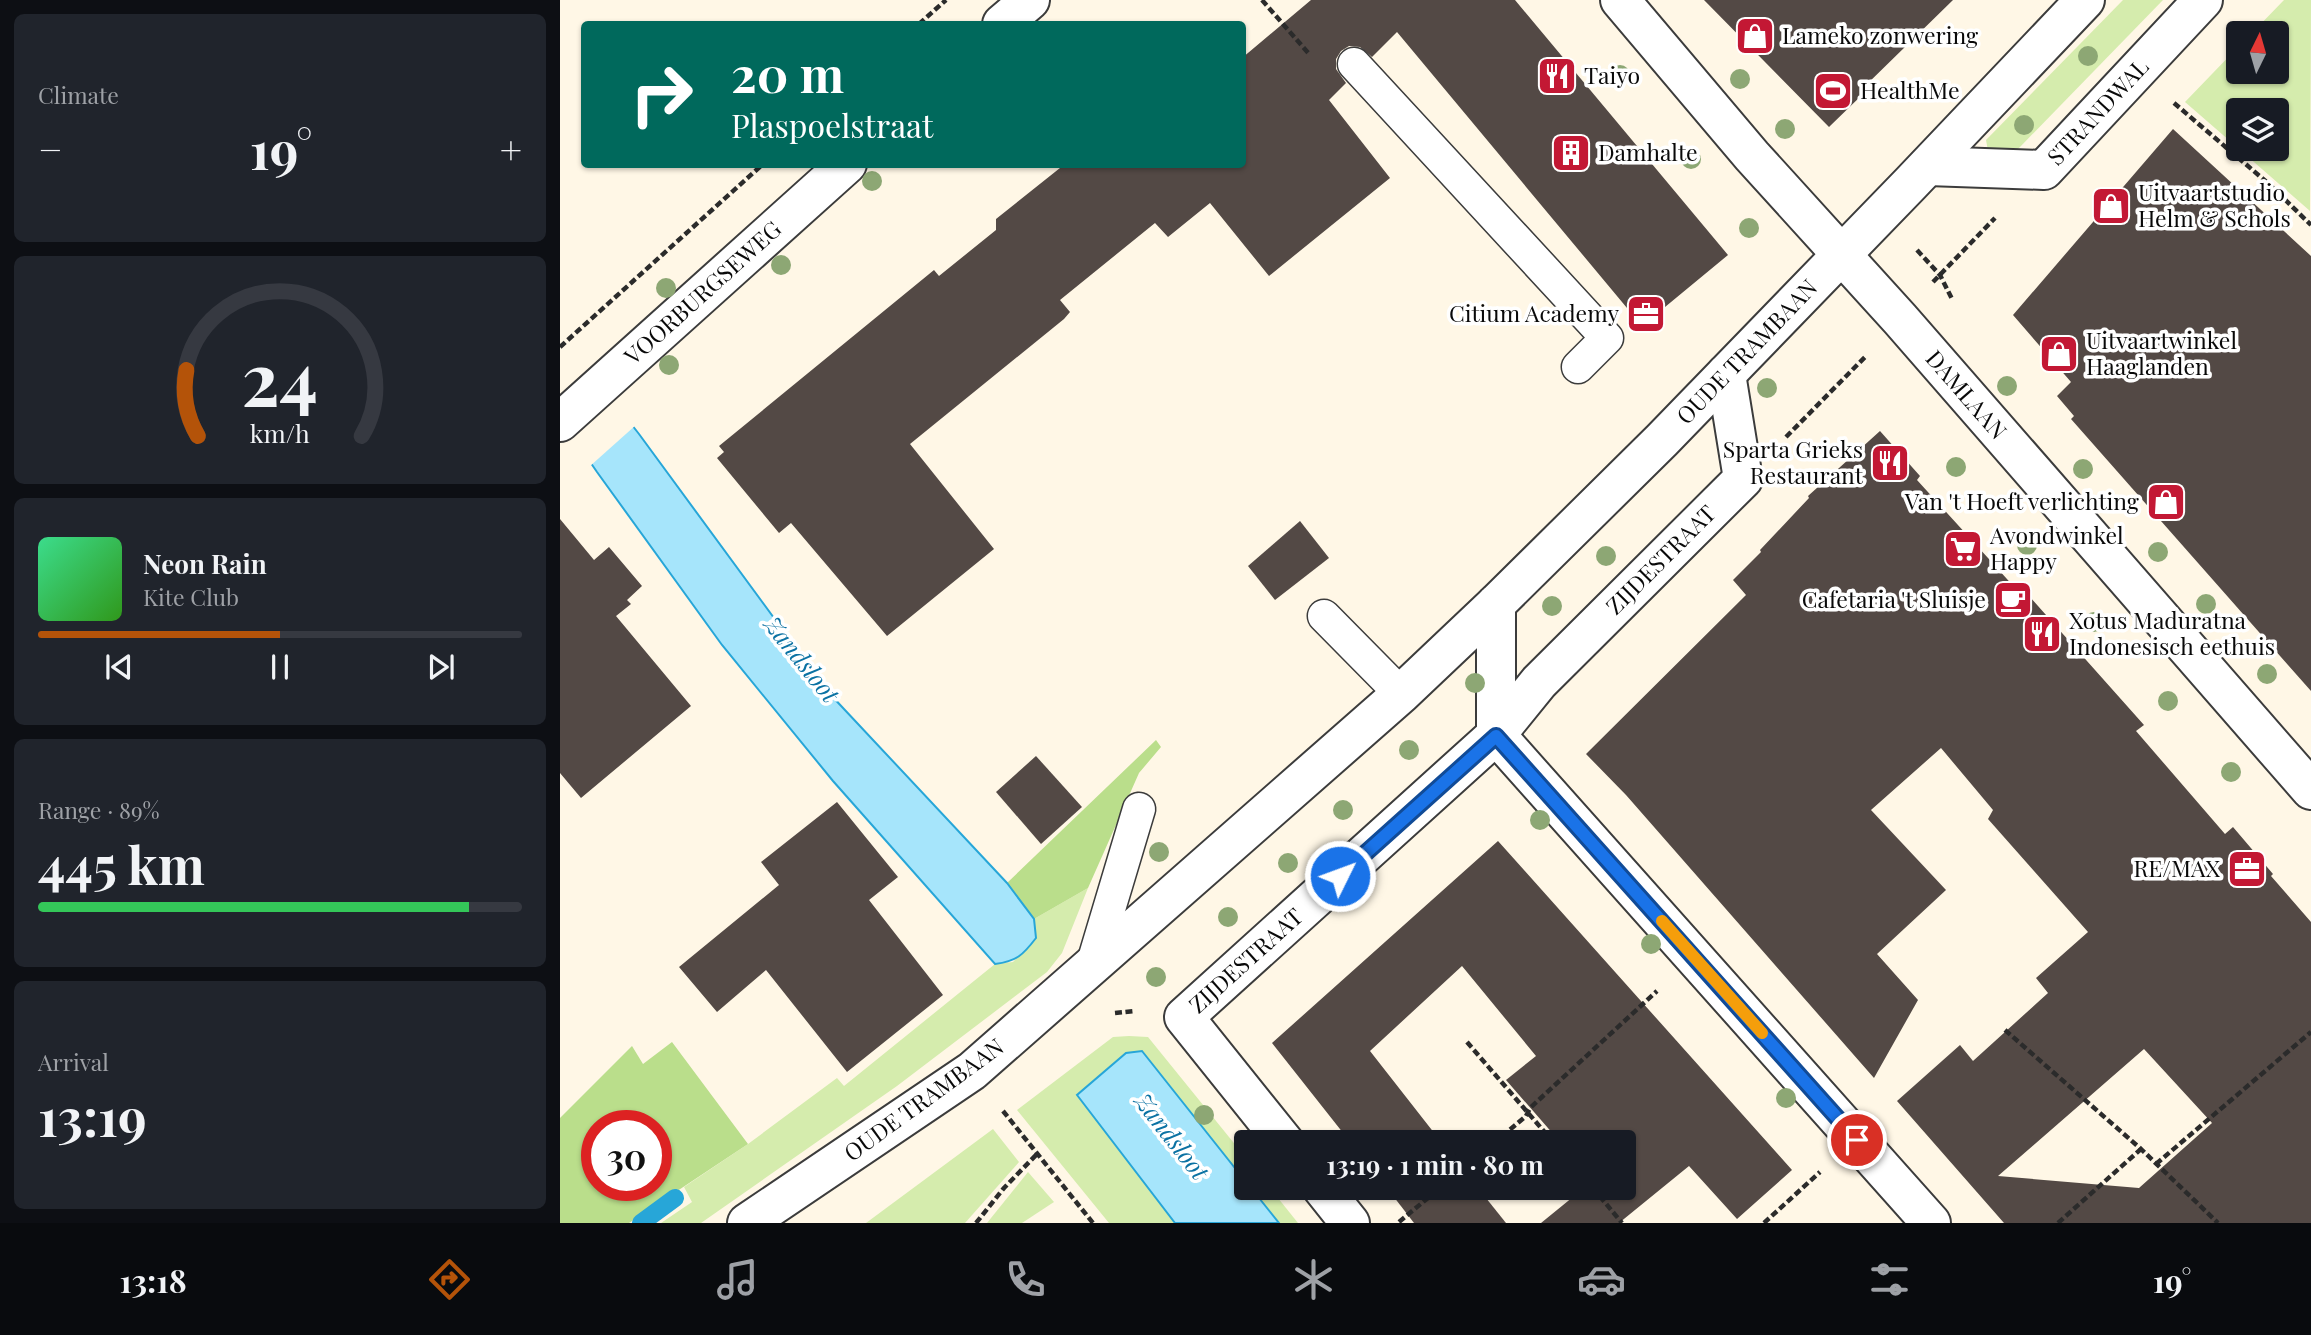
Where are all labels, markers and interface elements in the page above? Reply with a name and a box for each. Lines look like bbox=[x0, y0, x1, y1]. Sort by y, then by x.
shop icon: Lameko zonwering bbox=[1734, 15, 1776, 57]
place label: Lameko zonwering bbox=[1782, 19, 1978, 50]
north arrow bbox=[2226, 21, 2289, 84]
map controls bbox=[2226, 21, 2289, 161]
text: 20 m bbox=[731, 40, 844, 105]
icon: right bbox=[616, 49, 707, 140]
street label: STRANDWAL bbox=[2039, 51, 2154, 171]
restaurant icon: Taiyo bbox=[1536, 55, 1578, 97]
place label: Taiyo bbox=[1584, 59, 1640, 90]
sports icon: HealthMe bbox=[1812, 70, 1854, 112]
place label: HealthMe bbox=[1860, 74, 1960, 105]
text: Climate bbox=[38, 79, 119, 110]
button: layers bbox=[2226, 98, 2289, 161]
text: Plaspoelstraat bbox=[731, 103, 933, 146]
text: 19° bbox=[250, 114, 313, 183]
text: − bbox=[38, 123, 63, 174]
text: + bbox=[500, 123, 522, 174]
building icon: Damhalte bbox=[1550, 132, 1592, 174]
place label: Damhalte bbox=[1598, 136, 1698, 167]
place label: Uitvaartstudio Helm & Schols bbox=[2138, 176, 2291, 233]
shop icon: Uitvaartstudio Helm & Schols bbox=[2090, 185, 2132, 227]
street label: VOORBURGSEWEG bbox=[616, 213, 787, 371]
street label: OUDE TRAMBAAN bbox=[1669, 272, 1823, 430]
office icon: Citium Academy bbox=[1625, 293, 1667, 335]
place label: Citium Academy bbox=[1449, 297, 1619, 328]
place label: Uitvaartwinkel Haaglanden bbox=[2086, 324, 2237, 381]
text: 24 bbox=[242, 327, 318, 424]
shop icon: Uitvaartwinkel Haaglanden bbox=[2038, 333, 2080, 375]
street label: DAMLAAN bbox=[1920, 343, 2014, 445]
text: km/h bbox=[250, 415, 310, 448]
place label: Sparta Grieks Restaurant bbox=[1723, 433, 1864, 490]
restaurant icon: Sparta Grieks Restaurant bbox=[1869, 442, 1911, 484]
shop icon: Van 't Hoeft verlichting bbox=[2145, 481, 2187, 523]
place label: Van 't Hoeft verlichting bbox=[1904, 485, 2139, 516]
street label: ZIJDESTRAAT bbox=[1598, 497, 1721, 620]
place label: Avondwinkel Happy bbox=[1989, 519, 2124, 576]
supermarket icon: Avondwinkel Happy bbox=[1942, 528, 1984, 570]
text: Neon Rain bbox=[143, 546, 267, 581]
cafe icon: Cafetaria 't Sluisje bbox=[1992, 579, 2034, 621]
text: Kite Club bbox=[143, 581, 239, 612]
place label: Cafetaria 't Sluisje bbox=[1802, 583, 1986, 614]
place label: Xotus Maduratna Indonesisch eethuis bbox=[2069, 604, 2275, 661]
water label: Zandsloot bbox=[757, 608, 848, 709]
restaurant icon: Xotus Maduratna Indonesisch eethuis bbox=[2021, 613, 2063, 655]
icon: previous bbox=[100, 648, 138, 686]
icon: pause bbox=[261, 648, 299, 686]
icon: next bbox=[422, 648, 460, 686]
text: Range · 89% bbox=[38, 794, 160, 825]
text: 445 km bbox=[38, 829, 205, 898]
position arrow bbox=[1303, 839, 1377, 913]
office icon: RE/MAX bbox=[2226, 848, 2268, 890]
place label: RE/MAX bbox=[2133, 852, 2220, 883]
street label: ZIJDESTRAAT bbox=[1181, 900, 1309, 1019]
street label: OUDE TRAMBAAN bbox=[837, 1030, 1009, 1167]
text: Arrival bbox=[38, 1046, 109, 1077]
text: 13:19 bbox=[38, 1081, 147, 1150]
water label: Zandsloot bbox=[1128, 1085, 1217, 1187]
speed limit sign: 30 bbox=[581, 1110, 672, 1201]
pin bbox=[1827, 1110, 1887, 1170]
icon: arrive bbox=[1838, 1121, 1876, 1159]
text: 13:19 · 1 min · 80 m bbox=[1326, 1147, 1544, 1182]
icon: directions bbox=[425, 1255, 474, 1304]
icon: music bbox=[713, 1255, 762, 1304]
icon: phone bbox=[1001, 1255, 1050, 1304]
icon: climate bbox=[1289, 1255, 1338, 1304]
icon: car bbox=[1577, 1255, 1626, 1304]
icon: filters bbox=[1865, 1255, 1914, 1304]
text: 13:18 bbox=[119, 1258, 187, 1301]
text: 19° bbox=[2153, 1258, 2191, 1301]

